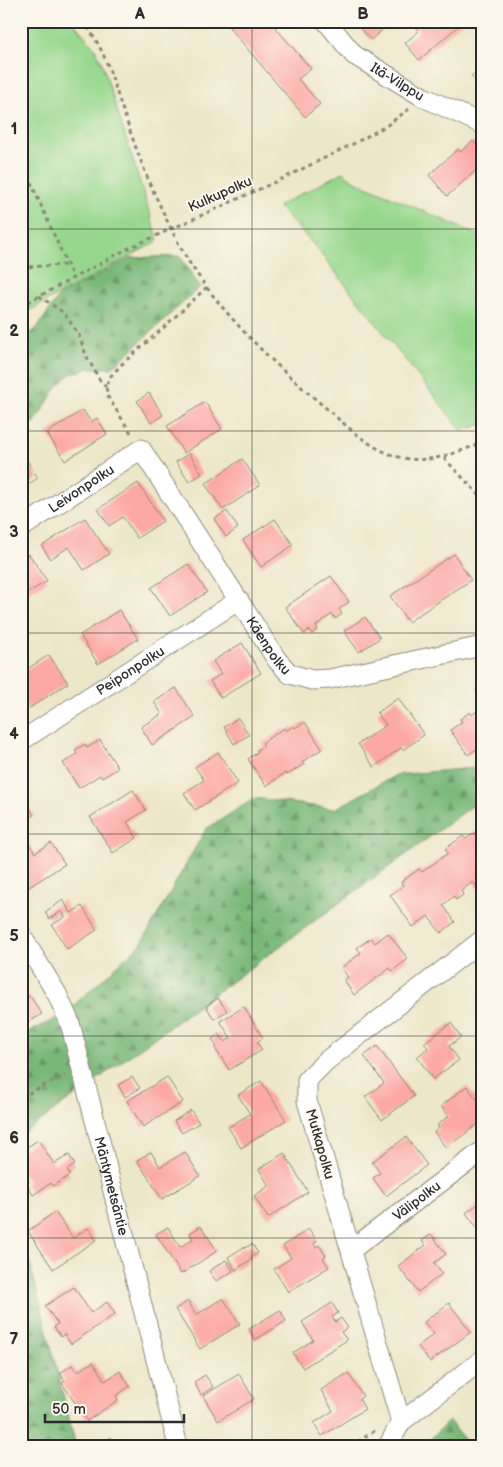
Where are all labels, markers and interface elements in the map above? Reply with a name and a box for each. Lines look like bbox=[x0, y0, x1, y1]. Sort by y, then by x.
text: A bbox=[134, 5, 145, 24]
text: B bbox=[357, 5, 369, 24]
street label: Itä-Vilppu bbox=[368, 59, 427, 104]
text: 1 bbox=[11, 120, 17, 139]
street label: Kulkupolku bbox=[185, 172, 255, 216]
text: 2 bbox=[9, 322, 19, 341]
street label: Leivonpolku bbox=[45, 461, 117, 516]
text: 3 bbox=[9, 523, 19, 542]
street label: Käenpolku bbox=[243, 613, 295, 678]
street label: Peiponpolku bbox=[93, 642, 167, 699]
text: 4 bbox=[9, 725, 19, 744]
text: 5 bbox=[9, 927, 19, 946]
street label: Mutkapolku bbox=[302, 1107, 338, 1181]
text: 6 bbox=[9, 1129, 19, 1148]
street label: Mäntymetsäntie bbox=[91, 1135, 132, 1237]
street label: Välipolku bbox=[389, 1177, 444, 1224]
text: 7 bbox=[10, 1330, 19, 1349]
scale bar bbox=[45, 1392, 184, 1424]
text: 50 m bbox=[52, 1400, 86, 1419]

